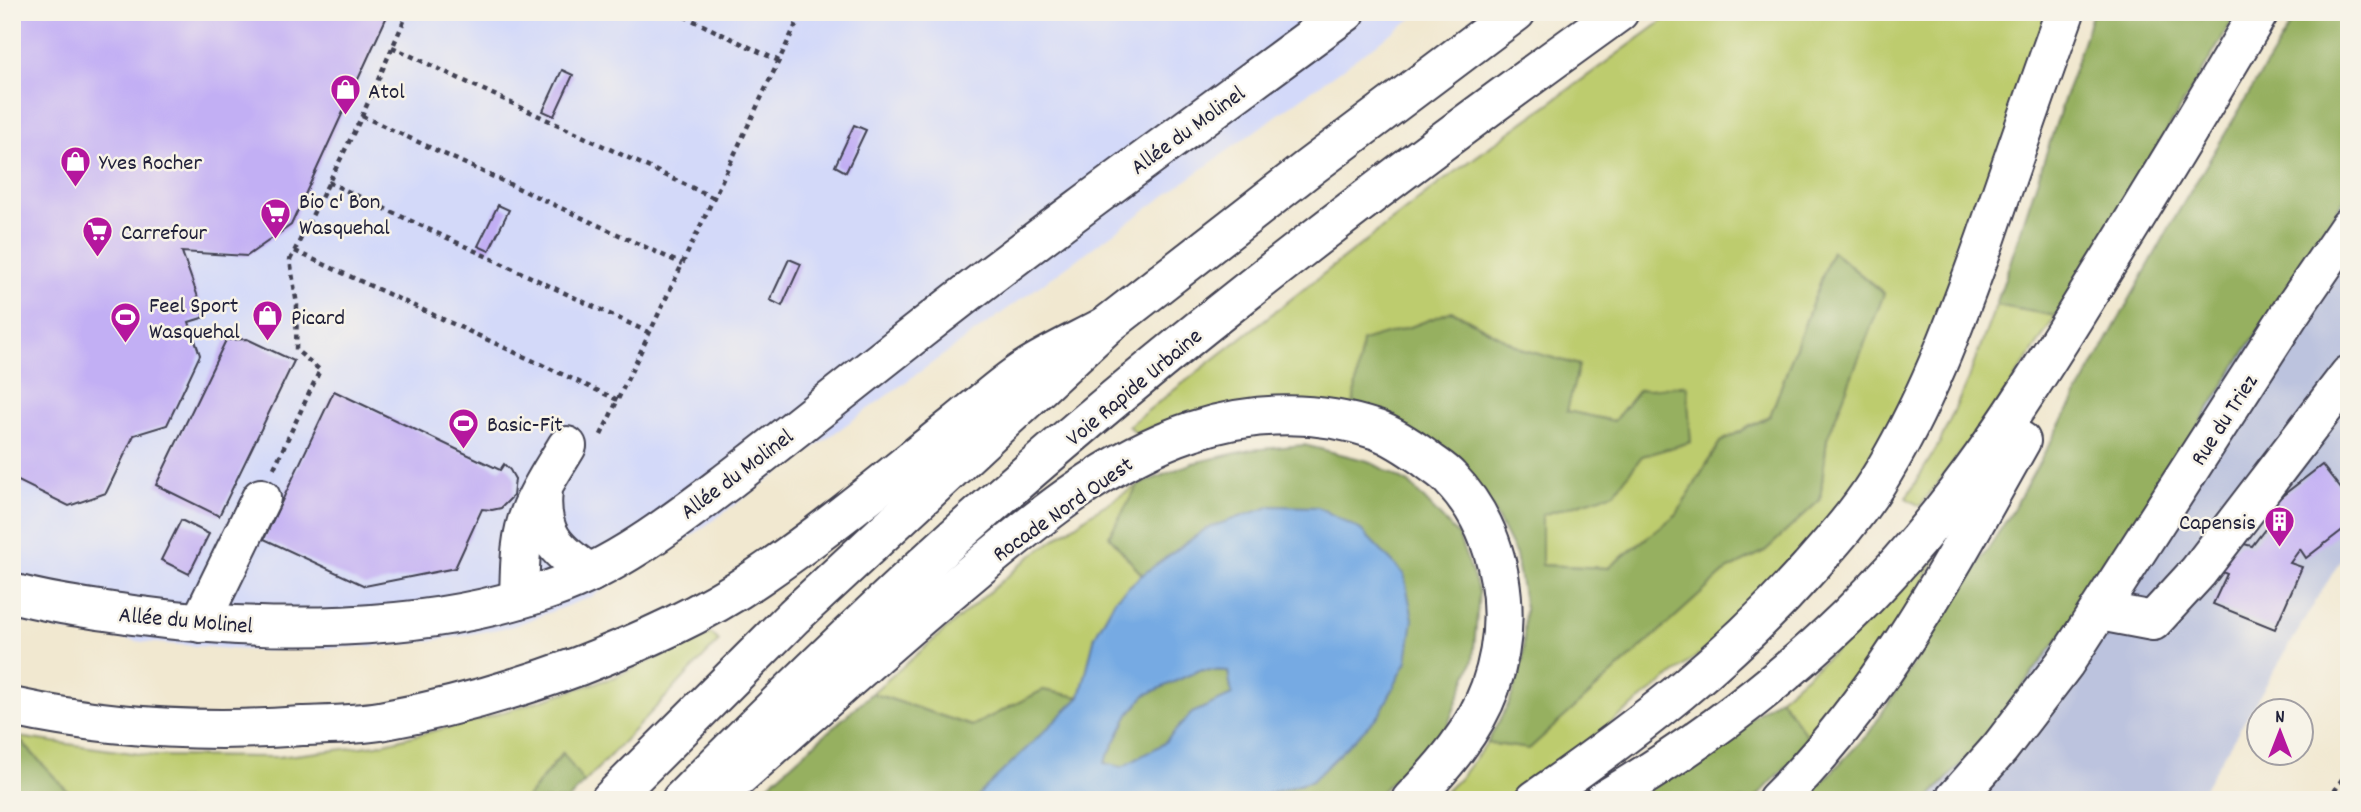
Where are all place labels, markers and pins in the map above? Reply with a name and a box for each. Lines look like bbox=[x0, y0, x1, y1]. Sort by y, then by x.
shop icon: Atol bbox=[328, 73, 362, 117]
place label: Atol bbox=[368, 77, 405, 110]
shop icon: Yves Rocher bbox=[59, 144, 93, 188]
place label: Yves Rocher bbox=[99, 148, 202, 181]
place label: Bio c' Bon Wasquehal bbox=[299, 187, 390, 246]
supermarket icon: Bio c' Bon Wasquehal bbox=[259, 196, 293, 240]
supermarket icon: Carrefour bbox=[81, 214, 115, 258]
place label: Carrefour bbox=[121, 218, 208, 251]
place label: Feel Sport Wasquehal bbox=[149, 291, 240, 350]
shop icon: Picard bbox=[251, 299, 285, 343]
sports icon: Feel Sport Wasquehal bbox=[109, 300, 143, 344]
place label: Picard bbox=[291, 303, 345, 336]
sports icon: Basic-Fit bbox=[447, 406, 481, 450]
place label: Basic-Fit bbox=[487, 410, 563, 443]
building icon: Capensis bbox=[2262, 504, 2296, 548]
place label: Capensis bbox=[2179, 508, 2256, 541]

